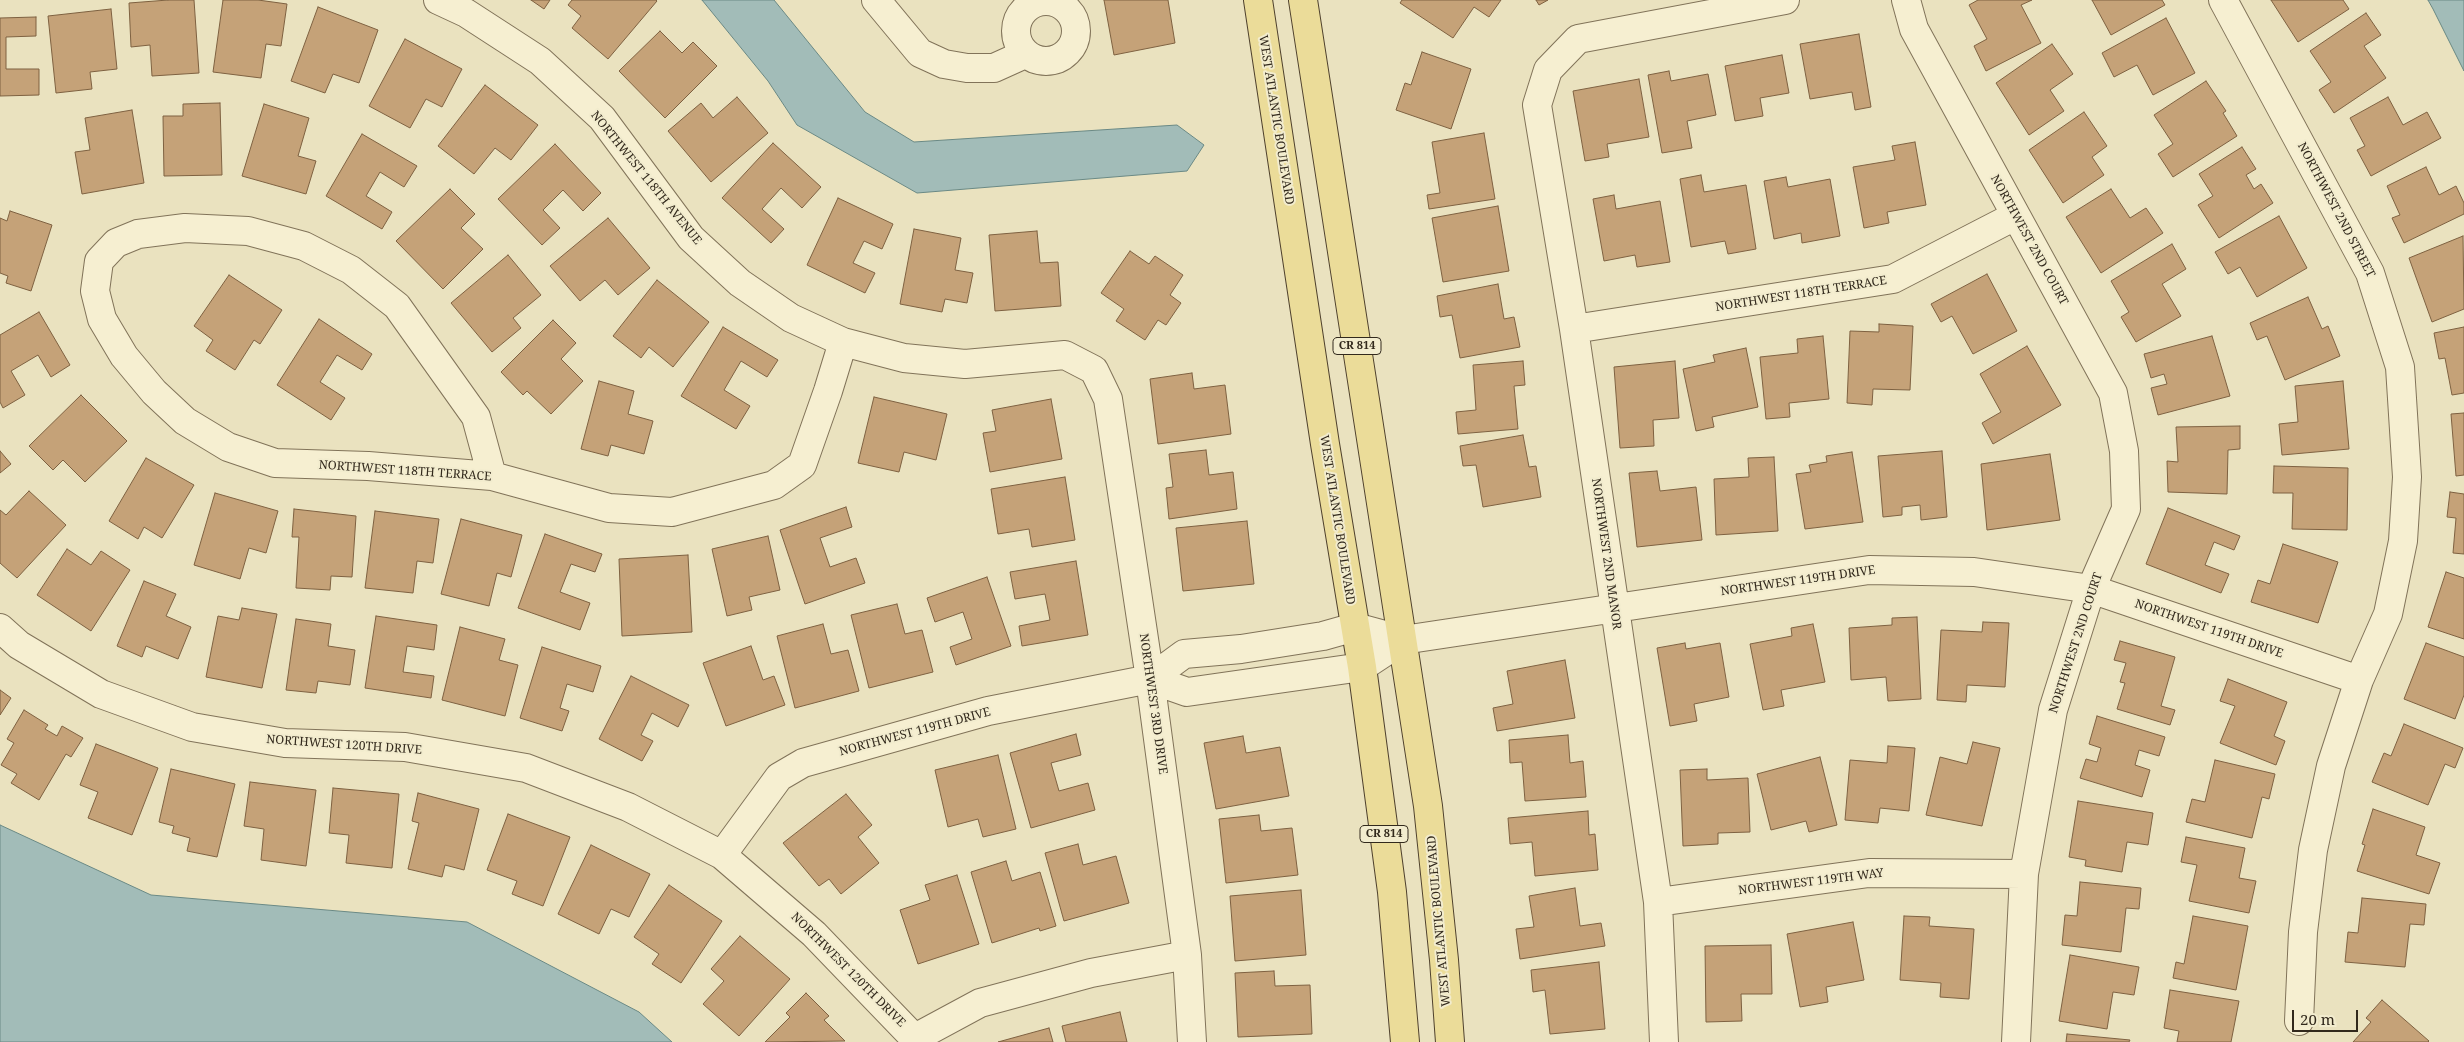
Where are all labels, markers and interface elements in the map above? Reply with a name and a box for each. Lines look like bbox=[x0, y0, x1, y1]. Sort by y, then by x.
street label: WEST ATLANTIC BOULEVARD bbox=[1255, 34, 1297, 206]
street label: NORTHWEST 118TH AVENUE bbox=[588, 108, 704, 248]
street label: NORTHWEST 2ND STREET bbox=[2294, 140, 2378, 280]
street label: NORTHWEST 2ND COURT bbox=[1987, 172, 2071, 308]
street label: NORTHWEST 118TH TERRACE bbox=[1714, 273, 1888, 315]
road number: CR 814 bbox=[1333, 338, 1381, 354]
street label: WEST ATLANTIC BOULEVARD bbox=[1316, 434, 1358, 606]
street label: NORTHWEST 118TH TERRACE bbox=[318, 458, 492, 484]
street label: NORTHWEST 2ND MANOR bbox=[1588, 477, 1624, 631]
street label: NORTHWEST 119TH DRIVE bbox=[1720, 563, 1876, 599]
street label: NORTHWEST 2ND COURT bbox=[2046, 571, 2106, 715]
street label: NORTHWEST 119TH DRIVE bbox=[2133, 597, 2285, 661]
street label: NORTHWEST 3RD DRIVE bbox=[1136, 633, 1170, 775]
street label: NORTHWEST 119TH DRIVE bbox=[838, 705, 992, 759]
street label: NORTHWEST 120TH DRIVE bbox=[266, 732, 422, 758]
road number: CR 814 bbox=[1360, 826, 1408, 842]
street label: WEST ATLANTIC BOULEVARD bbox=[1424, 835, 1454, 1007]
street label: NORTHWEST 119TH WAY bbox=[1738, 866, 1884, 898]
street label: NORTHWEST 120TH DRIVE bbox=[788, 910, 908, 1030]
scale bar bbox=[2294, 1000, 2360, 1032]
text: 20 m bbox=[2300, 1009, 2335, 1029]

